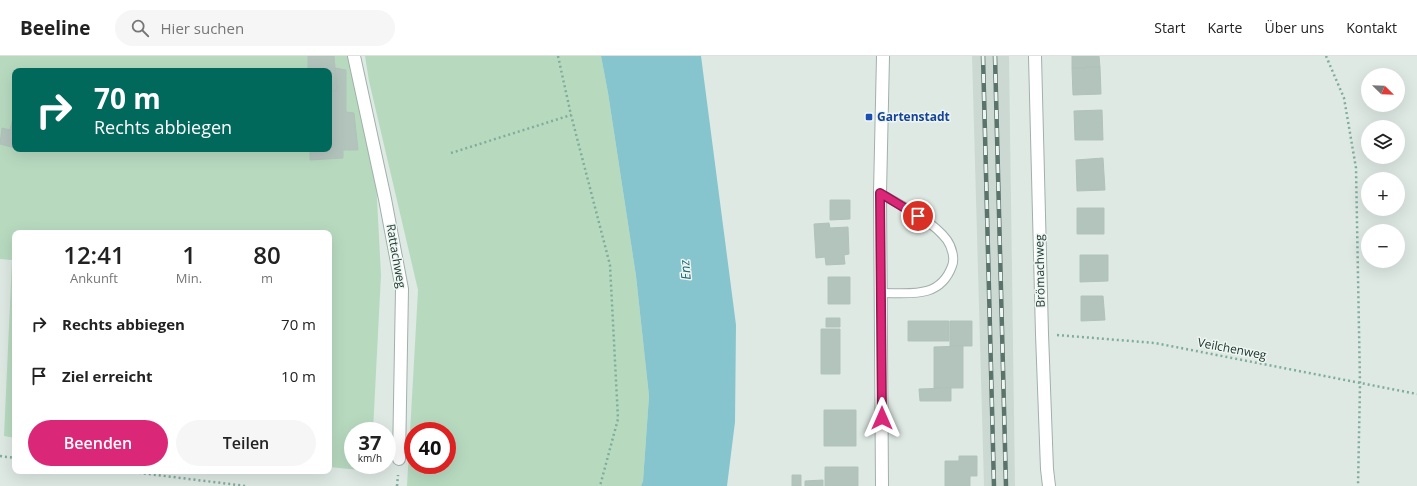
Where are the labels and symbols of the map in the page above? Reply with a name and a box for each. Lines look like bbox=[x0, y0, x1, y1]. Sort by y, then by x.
north arrow bbox=[1361, 68, 1405, 112]
place label: Gartenstadt bbox=[877, 108, 950, 125]
marker: Gartenstadt bbox=[864, 112, 874, 122]
pin bbox=[901, 199, 935, 233]
street label: Rattachweg bbox=[382, 222, 411, 290]
street label: Brömachweg bbox=[1030, 234, 1049, 308]
water label: Enz bbox=[675, 259, 695, 281]
street label: Veilchenweg bbox=[1196, 334, 1268, 364]
position arrow bbox=[861, 397, 903, 439]
speed limit sign: 40 bbox=[404, 422, 456, 474]

